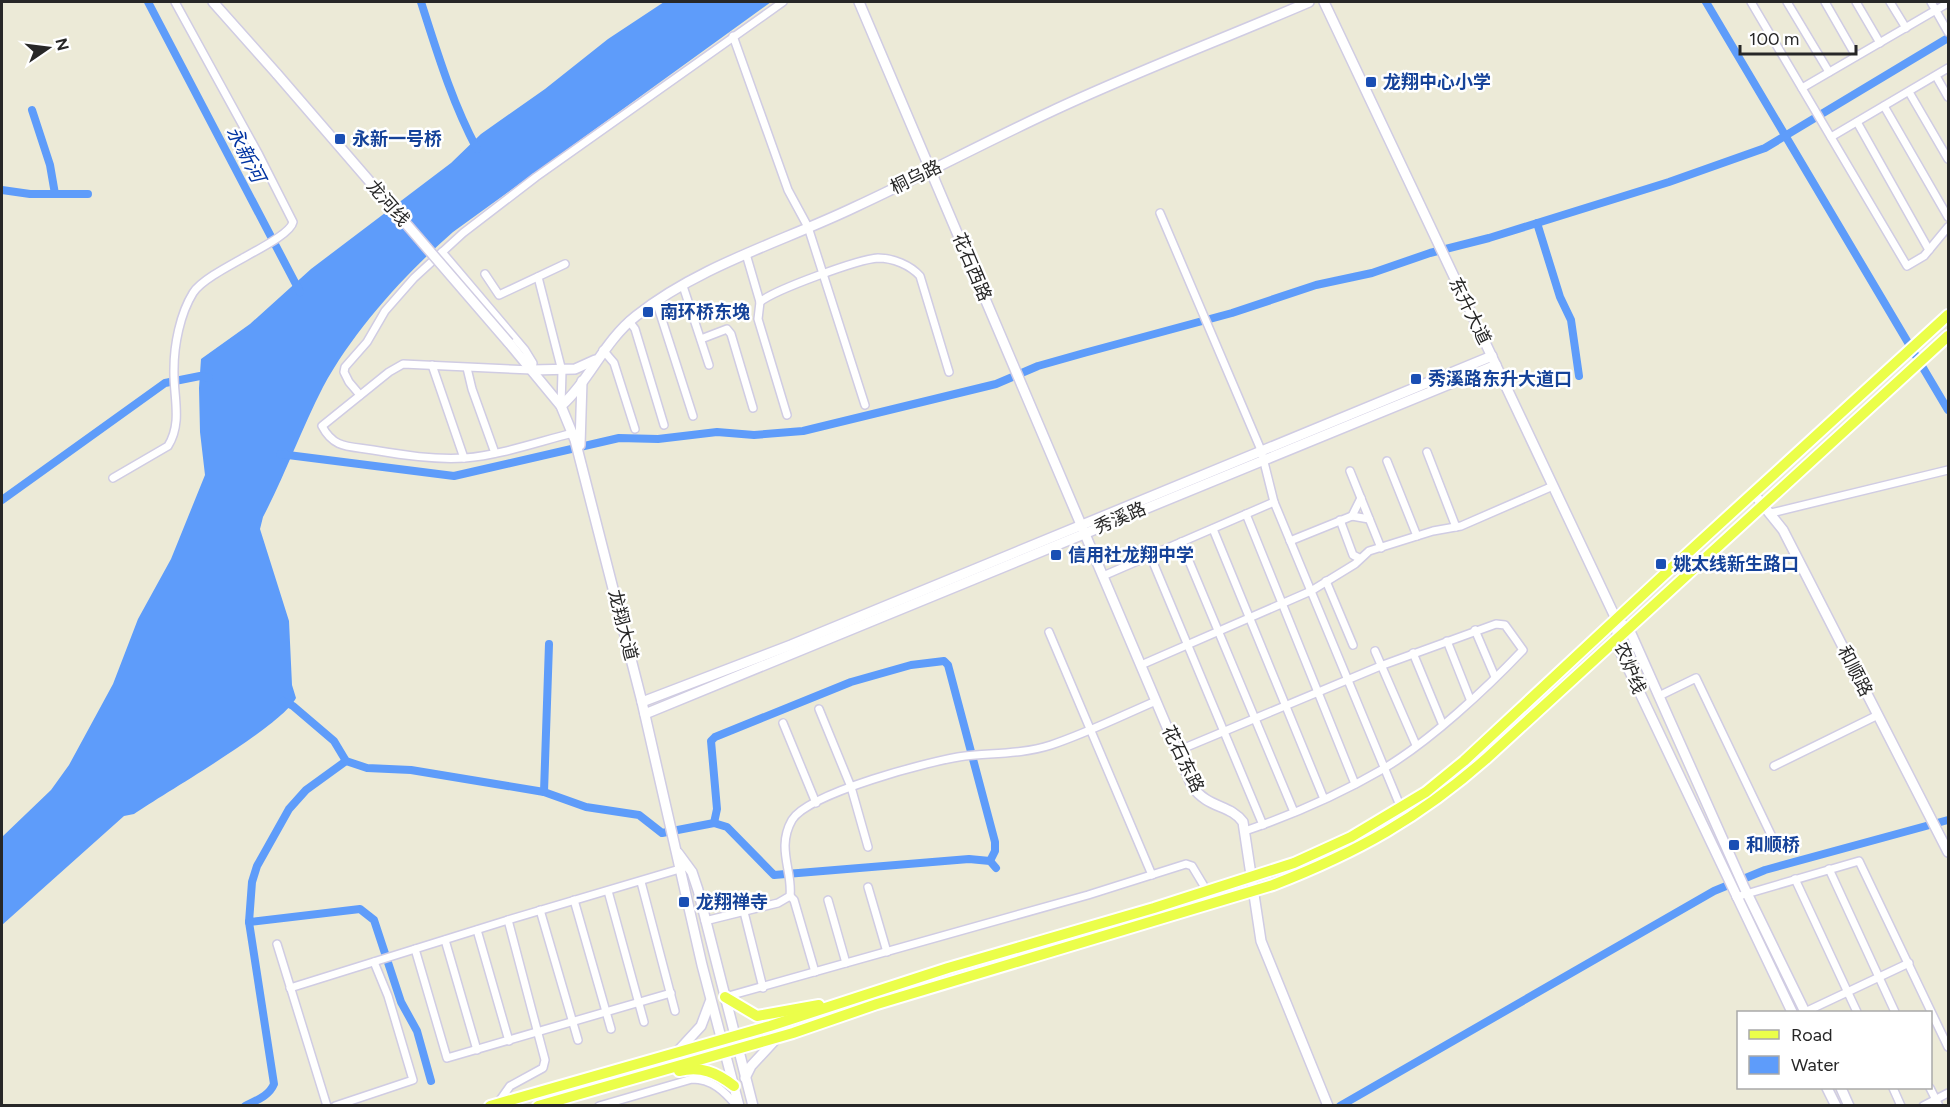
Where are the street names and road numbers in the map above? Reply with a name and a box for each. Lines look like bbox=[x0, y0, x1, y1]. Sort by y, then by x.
street label: 桐乌路 bbox=[887, 155, 945, 199]
street label: 龙河线 bbox=[362, 175, 414, 231]
street label: 花石西路 bbox=[948, 230, 996, 304]
street label: 东升大道 bbox=[1444, 274, 1496, 348]
street label: 秀溪路 bbox=[1091, 497, 1149, 539]
street label: 龙翔大道 bbox=[604, 587, 642, 663]
street label: 农炉线 bbox=[1610, 639, 1650, 697]
street label: 和顺路 bbox=[1833, 642, 1877, 700]
street label: 花石东路 bbox=[1157, 722, 1209, 796]

